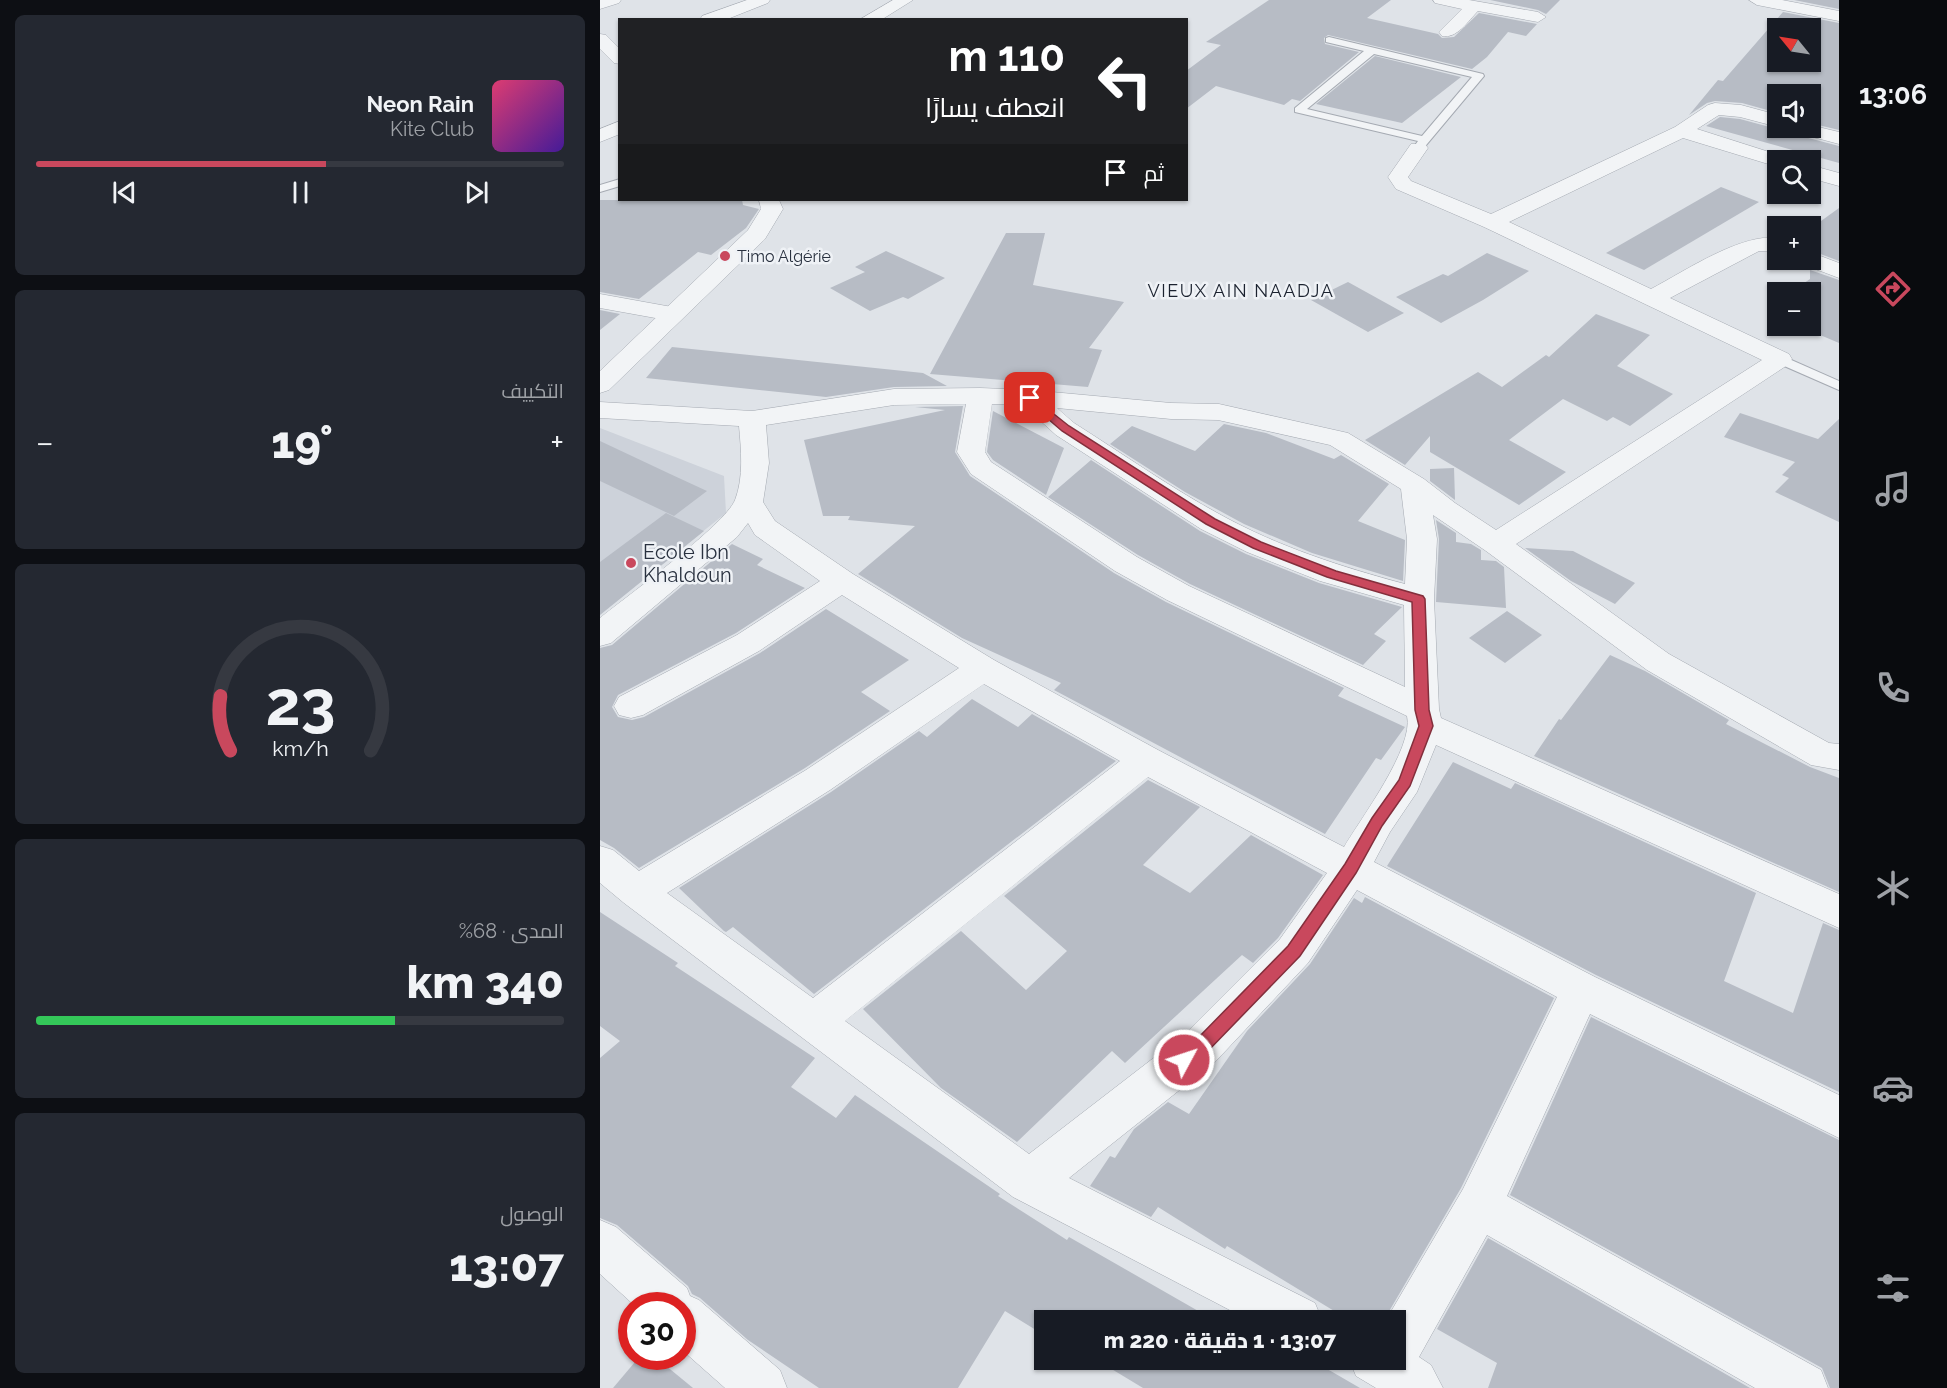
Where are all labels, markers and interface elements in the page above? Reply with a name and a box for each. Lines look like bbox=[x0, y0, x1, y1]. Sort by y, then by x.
north arrow bbox=[1767, 18, 1821, 72]
map controls bbox=[1767, 18, 1821, 336]
text: 110 m bbox=[949, 32, 1065, 81]
icon: left bbox=[1086, 42, 1164, 120]
text: 13:06 bbox=[1859, 79, 1927, 110]
button: sound bbox=[1767, 84, 1821, 138]
text: Neon Rain bbox=[366, 91, 474, 117]
text: انعطف يسارًا bbox=[925, 92, 1065, 123]
text: Kite Club bbox=[390, 117, 474, 141]
button: search bbox=[1767, 150, 1821, 204]
icon: arrive bbox=[1099, 156, 1132, 189]
text: ثم bbox=[1144, 160, 1164, 186]
icon: previous bbox=[108, 176, 141, 209]
icon: pause bbox=[284, 176, 317, 209]
icon: next bbox=[460, 176, 493, 209]
button: + bbox=[1767, 216, 1821, 270]
place label: Timo Algérie bbox=[737, 247, 831, 266]
marker: Timo Algérie bbox=[718, 249, 732, 263]
icon: directions bbox=[1872, 268, 1914, 310]
district label: VIEUX AIN NAADJA bbox=[1148, 280, 1334, 301]
button: − bbox=[1767, 282, 1821, 336]
pin bbox=[1004, 372, 1055, 423]
text: التكييف bbox=[501, 379, 564, 403]
icon: arrive bbox=[1013, 381, 1046, 414]
text: 19° bbox=[271, 416, 333, 469]
text: − bbox=[36, 423, 54, 462]
text: + bbox=[550, 423, 564, 462]
icon: music bbox=[1872, 468, 1914, 510]
place label: Ecole Ibn Khaldoun bbox=[643, 540, 732, 587]
marker: Ecole Ibn Khaldoun bbox=[624, 556, 638, 570]
text: 23 bbox=[265, 666, 335, 740]
icon: phone bbox=[1872, 667, 1914, 709]
text: km/h bbox=[272, 736, 328, 761]
icon: climate bbox=[1872, 867, 1914, 909]
text: المدى · 68% bbox=[459, 919, 564, 943]
text: 340 km bbox=[407, 956, 564, 1009]
position arrow bbox=[1152, 1028, 1216, 1092]
icon: car bbox=[1872, 1067, 1914, 1109]
text: الوصول bbox=[500, 1202, 564, 1226]
text: 13:07 bbox=[449, 1239, 564, 1292]
icon: filters bbox=[1872, 1267, 1914, 1309]
speed limit sign: 30 bbox=[618, 1292, 696, 1370]
text: 13:07 · 1 دقيقة · 220 m bbox=[1104, 1327, 1336, 1353]

